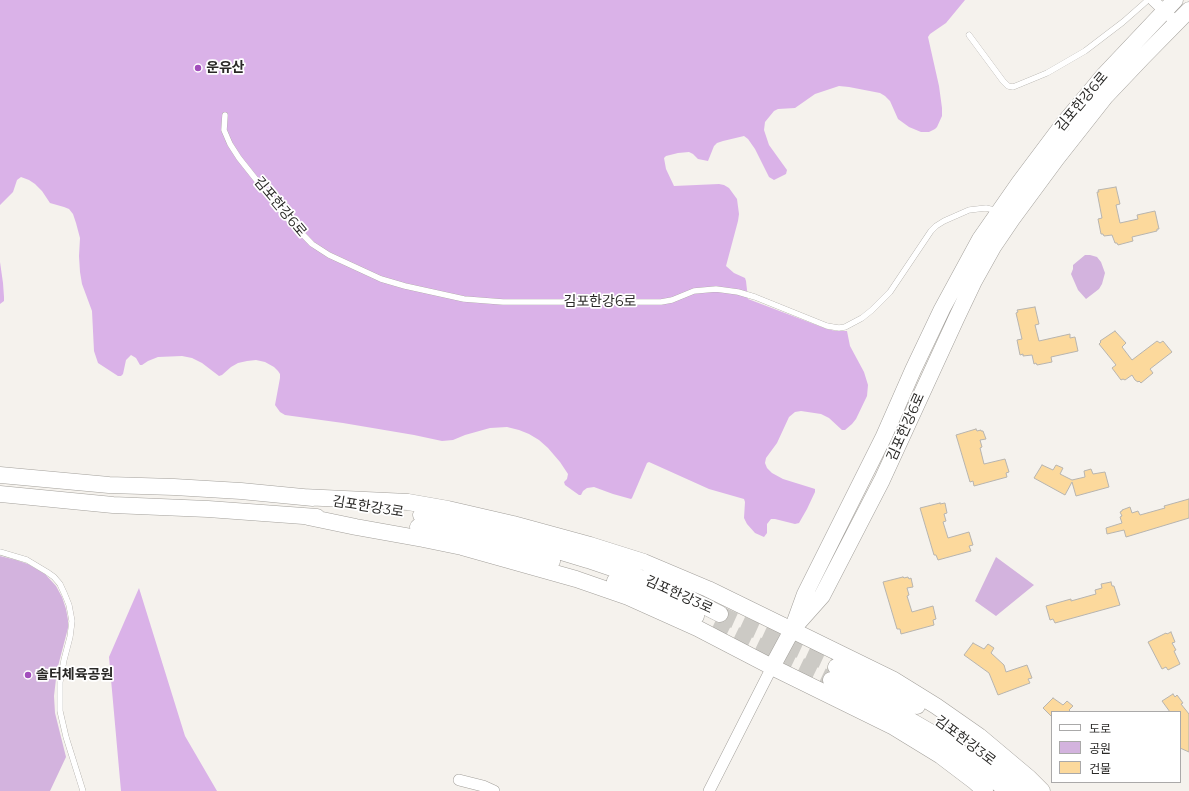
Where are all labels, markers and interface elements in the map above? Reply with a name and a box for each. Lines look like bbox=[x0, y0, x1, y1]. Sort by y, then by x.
place label: 운유산 bbox=[206, 60, 245, 76]
marker: 운유산 bbox=[193, 63, 203, 73]
street label: 김포한강6로 bbox=[1052, 69, 1112, 135]
street label: 김포한강6로 bbox=[250, 174, 310, 240]
street label: 김포한강6로 bbox=[564, 294, 636, 310]
street label: 김포한강6로 bbox=[883, 390, 929, 464]
street label: 김포한강3로 bbox=[331, 493, 405, 521]
street label: 김포한강3로 bbox=[643, 573, 715, 617]
place label: 솔터체육공원 bbox=[36, 667, 113, 683]
marker: 솔터체육공원 bbox=[23, 670, 33, 680]
legend bbox=[1051, 711, 1181, 783]
street label: 김포한강3로 bbox=[931, 713, 999, 769]
text: 도로 bbox=[1089, 721, 1111, 736]
text: 공원 bbox=[1089, 741, 1111, 756]
text: 건물 bbox=[1089, 761, 1111, 776]

